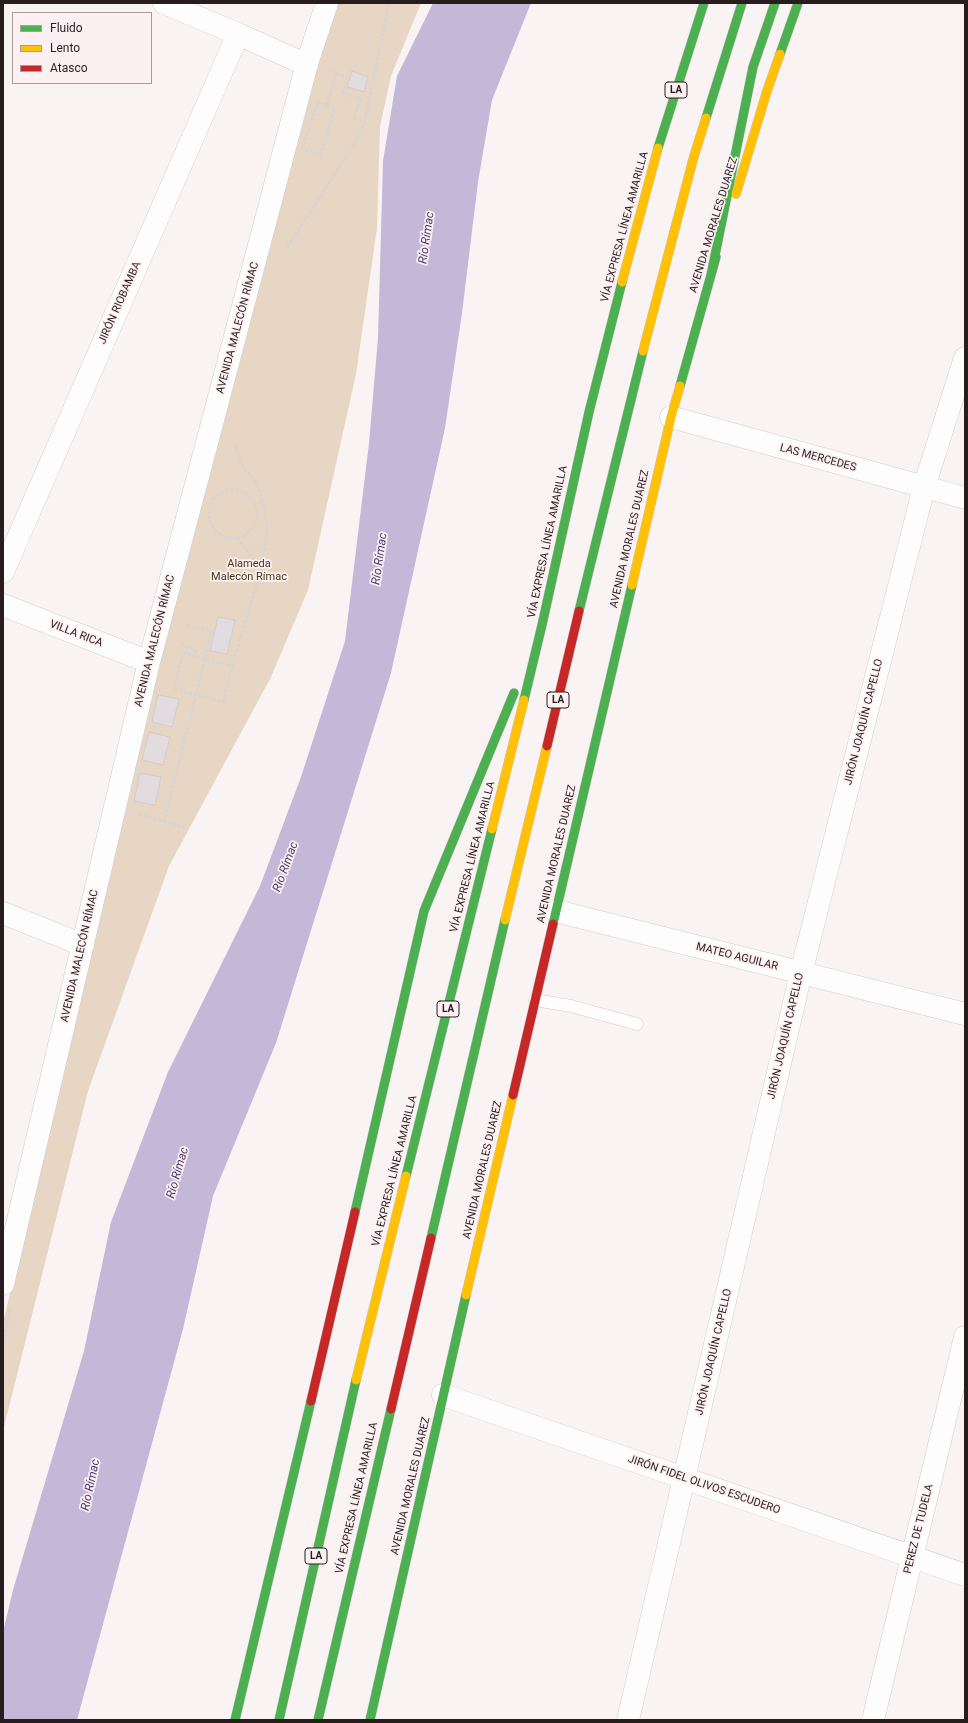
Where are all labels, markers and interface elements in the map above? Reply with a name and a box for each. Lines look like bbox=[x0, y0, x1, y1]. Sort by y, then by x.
legend bbox=[12, 12, 152, 84]
text: Fluido bbox=[50, 21, 83, 35]
text: Lento bbox=[50, 41, 80, 55]
text: Atasco bbox=[50, 61, 88, 75]
road number: LA bbox=[665, 82, 687, 98]
street label: VÍA EXPRESA LÍNEA AMARILLA bbox=[599, 150, 651, 304]
street label: AVENIDA MORALES DUAREZ bbox=[687, 155, 741, 295]
water label: Río Rímac bbox=[416, 211, 438, 265]
street label: JIRÓN RIOBAMBA bbox=[96, 260, 144, 346]
street label: AVENIDA MALECÓN RÍMAC bbox=[214, 261, 262, 395]
street label: LAS MERCEDES bbox=[778, 441, 858, 475]
street label: VÍA EXPRESA LÍNEA AMARILLA bbox=[525, 465, 571, 619]
street label: AVENIDA MORALES DUAREZ bbox=[608, 469, 652, 609]
water label: Río Rímac bbox=[369, 532, 391, 586]
park label: Alameda Malecón Rímac bbox=[211, 557, 287, 583]
street label: AVENIDA MALECÓN RÍMAC bbox=[132, 573, 178, 709]
street label: VILLA RICA bbox=[48, 618, 104, 650]
street label: JIRÓN JOAQUÍN CAPELLO bbox=[842, 658, 886, 786]
road number: LA bbox=[547, 692, 569, 708]
street label: VÍA EXPRESA LÍNEA AMARILLA bbox=[448, 780, 498, 934]
street label: AVENIDA MORALES DUAREZ bbox=[535, 784, 579, 924]
water label: Río Rímac bbox=[270, 840, 302, 894]
street label: AVENIDA MALECÓN RÍMAC bbox=[58, 888, 102, 1024]
street label: MATEO AGUILAR bbox=[695, 940, 779, 974]
street label: JIRÓN JOAQUÍN CAPELLO bbox=[765, 971, 807, 1101]
road number: LA bbox=[437, 1001, 459, 1017]
street label: VÍA EXPRESA LÍNEA AMARILLA bbox=[370, 1094, 420, 1248]
street label: AVENIDA MORALES DUAREZ bbox=[461, 1100, 505, 1240]
water label: Río Rímac bbox=[164, 1146, 192, 1200]
street label: JIRÓN JOAQUÍN CAPELLO bbox=[693, 1287, 735, 1417]
street label: AVENIDA MORALES DUAREZ bbox=[389, 1416, 433, 1556]
street label: VÍA EXPRESA LÍNEA AMARILLA bbox=[333, 1421, 381, 1575]
street label: JIRÓN FIDEL OLIVOS ESCUDERO bbox=[626, 1453, 782, 1517]
water label: Río Rímac bbox=[79, 1458, 103, 1512]
street label: PEREZ DE TUDELA bbox=[901, 1483, 937, 1575]
road number: LA bbox=[305, 1548, 327, 1564]

